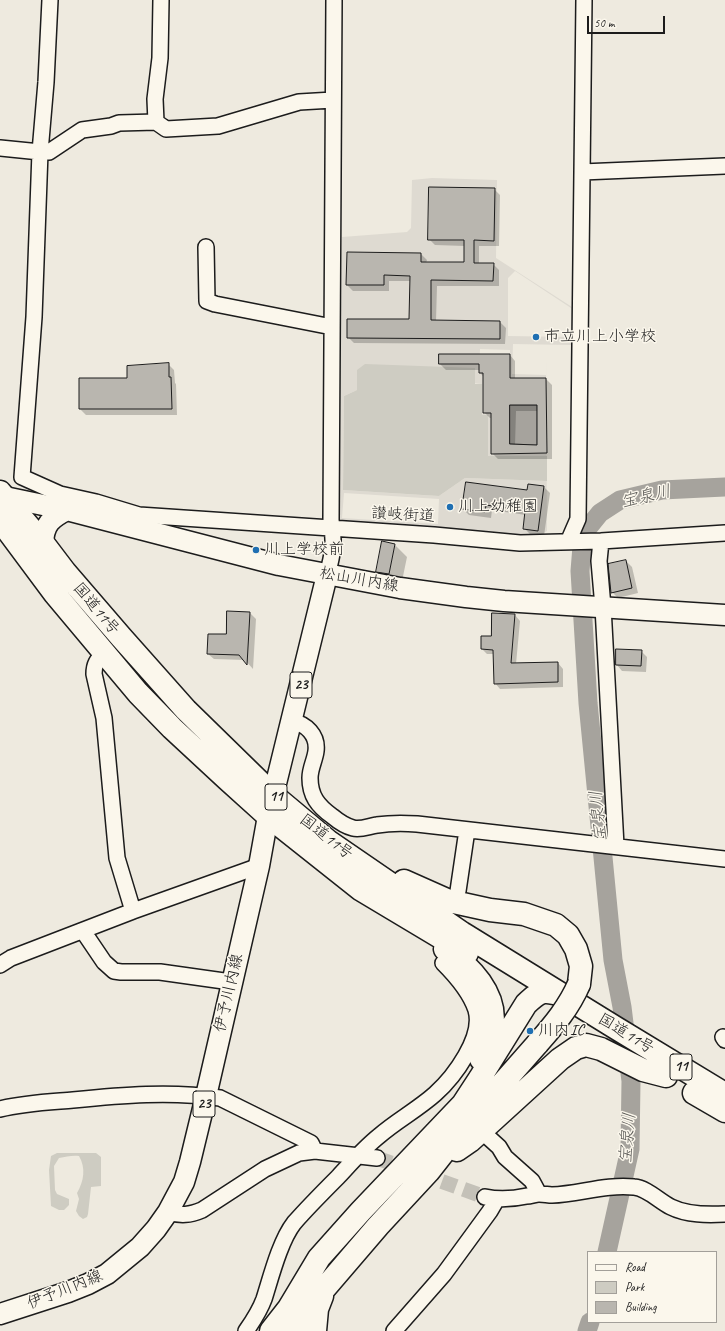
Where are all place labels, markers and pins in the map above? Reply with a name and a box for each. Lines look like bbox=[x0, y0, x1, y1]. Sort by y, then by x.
place label: 市立川上小学校 bbox=[544, 327, 656, 347]
marker: 市立川上小学校 bbox=[531, 332, 541, 342]
place label: 川上幼稚園 bbox=[458, 497, 538, 517]
marker: 川上幼稚園 bbox=[445, 502, 455, 512]
place label: 川上学校前 bbox=[264, 540, 344, 560]
marker: 川上学校前 bbox=[251, 545, 261, 555]
place label: 川内IC bbox=[538, 1021, 584, 1041]
marker: 川内IC bbox=[525, 1026, 535, 1036]

